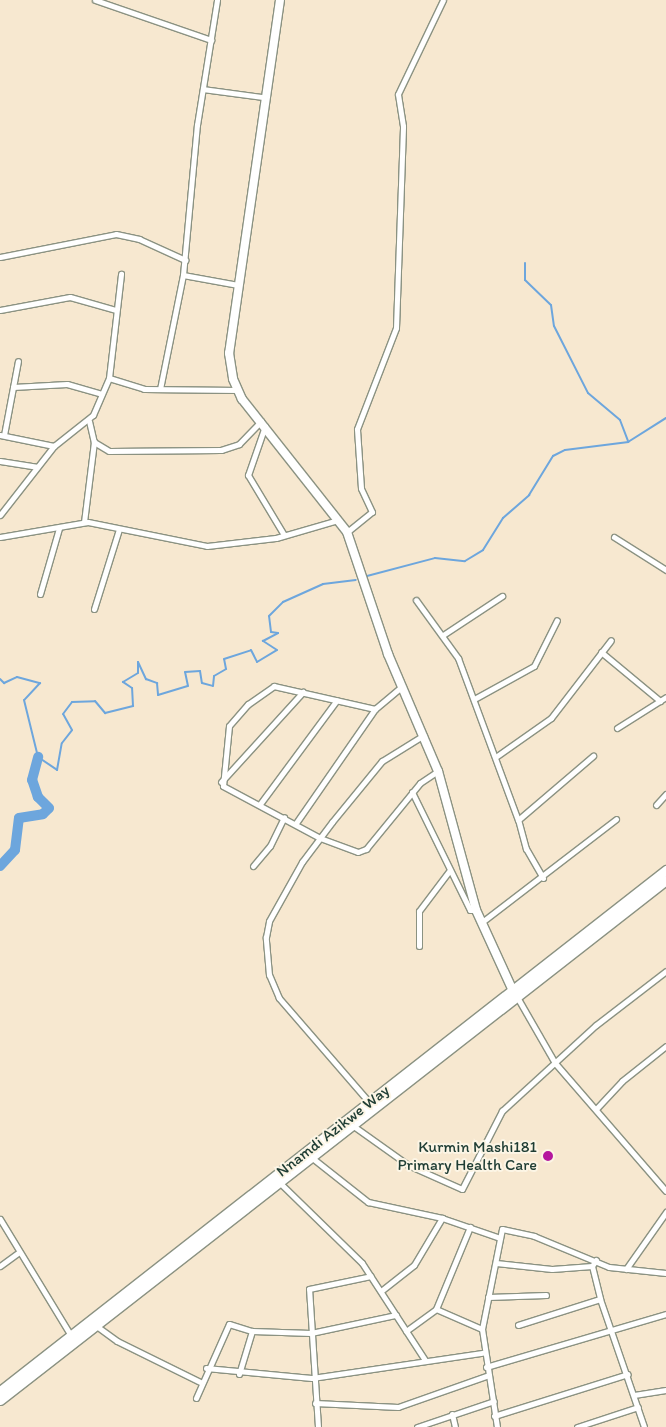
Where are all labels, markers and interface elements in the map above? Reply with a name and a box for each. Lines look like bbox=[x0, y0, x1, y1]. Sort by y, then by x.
street label: Nnamdi Azikwe Way bbox=[273, 1081, 393, 1181]
place label: Kurmin Mashi181 Primary Health Care bbox=[397, 1137, 537, 1175]
marker: Kurmin Mashi181 Primary Health Care bbox=[541, 1149, 555, 1163]

